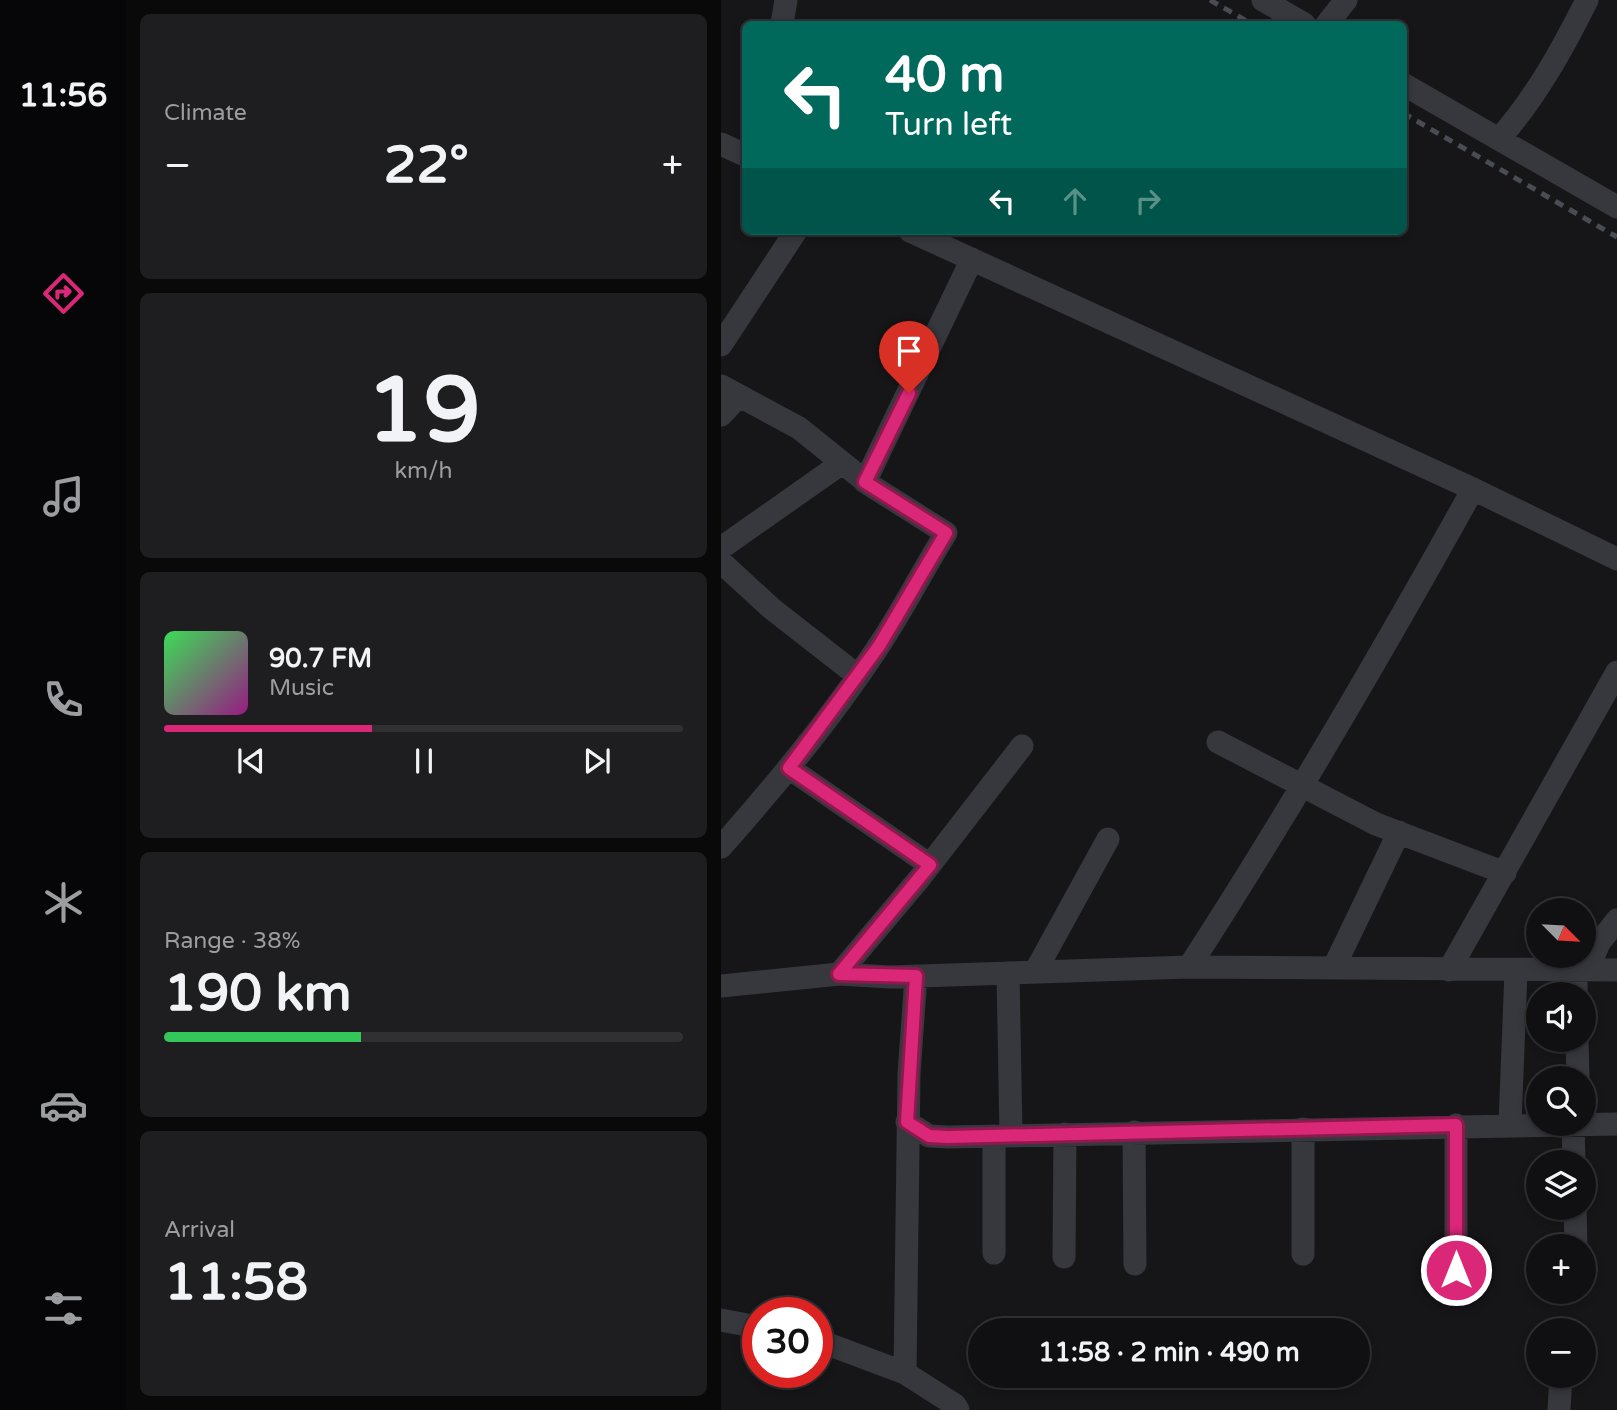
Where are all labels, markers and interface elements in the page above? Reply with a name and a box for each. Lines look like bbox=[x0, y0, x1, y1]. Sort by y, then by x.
text: 40 m bbox=[885, 46, 1004, 105]
icon: left bbox=[770, 49, 861, 140]
text: 11:56 bbox=[19, 77, 107, 115]
text: Climate bbox=[164, 99, 247, 127]
text: Turn left bbox=[885, 106, 1012, 144]
text: 22° bbox=[384, 134, 469, 197]
text: − bbox=[164, 143, 191, 189]
text: + bbox=[662, 143, 683, 189]
icon: left bbox=[983, 182, 1021, 220]
icon: ahead bbox=[1056, 182, 1094, 220]
icon: right bbox=[1129, 182, 1167, 220]
icon: directions bbox=[39, 269, 88, 318]
pin bbox=[879, 321, 939, 393]
icon: arrive bbox=[890, 332, 928, 370]
text: 19 bbox=[366, 356, 481, 466]
text: km/h bbox=[395, 457, 452, 485]
icon: music bbox=[39, 472, 88, 521]
text: 90.7 FM bbox=[269, 643, 372, 674]
text: Music bbox=[269, 674, 334, 702]
icon: phone bbox=[39, 675, 88, 724]
icon: previous bbox=[232, 742, 270, 780]
icon: pause bbox=[405, 742, 443, 780]
icon: next bbox=[578, 742, 616, 780]
icon: climate bbox=[39, 878, 88, 927]
north arrow bbox=[1526, 898, 1596, 968]
map controls bbox=[1526, 898, 1596, 1388]
text: Range · 38% bbox=[164, 927, 300, 955]
text: 190 km bbox=[164, 962, 352, 1025]
button: sound bbox=[1526, 982, 1596, 1052]
button: search bbox=[1526, 1066, 1596, 1136]
icon: car bbox=[39, 1081, 88, 1130]
button: layers bbox=[1526, 1150, 1596, 1220]
text: Arrival bbox=[164, 1216, 235, 1244]
position arrow bbox=[1419, 1233, 1493, 1307]
button: + bbox=[1526, 1234, 1596, 1304]
text: 11:58 bbox=[164, 1251, 308, 1314]
icon: filters bbox=[39, 1284, 88, 1333]
speed limit sign: 30 bbox=[742, 1297, 833, 1388]
button: − bbox=[1526, 1318, 1596, 1388]
text: 11:58 · 2 min · 490 m bbox=[1038, 1337, 1300, 1368]

